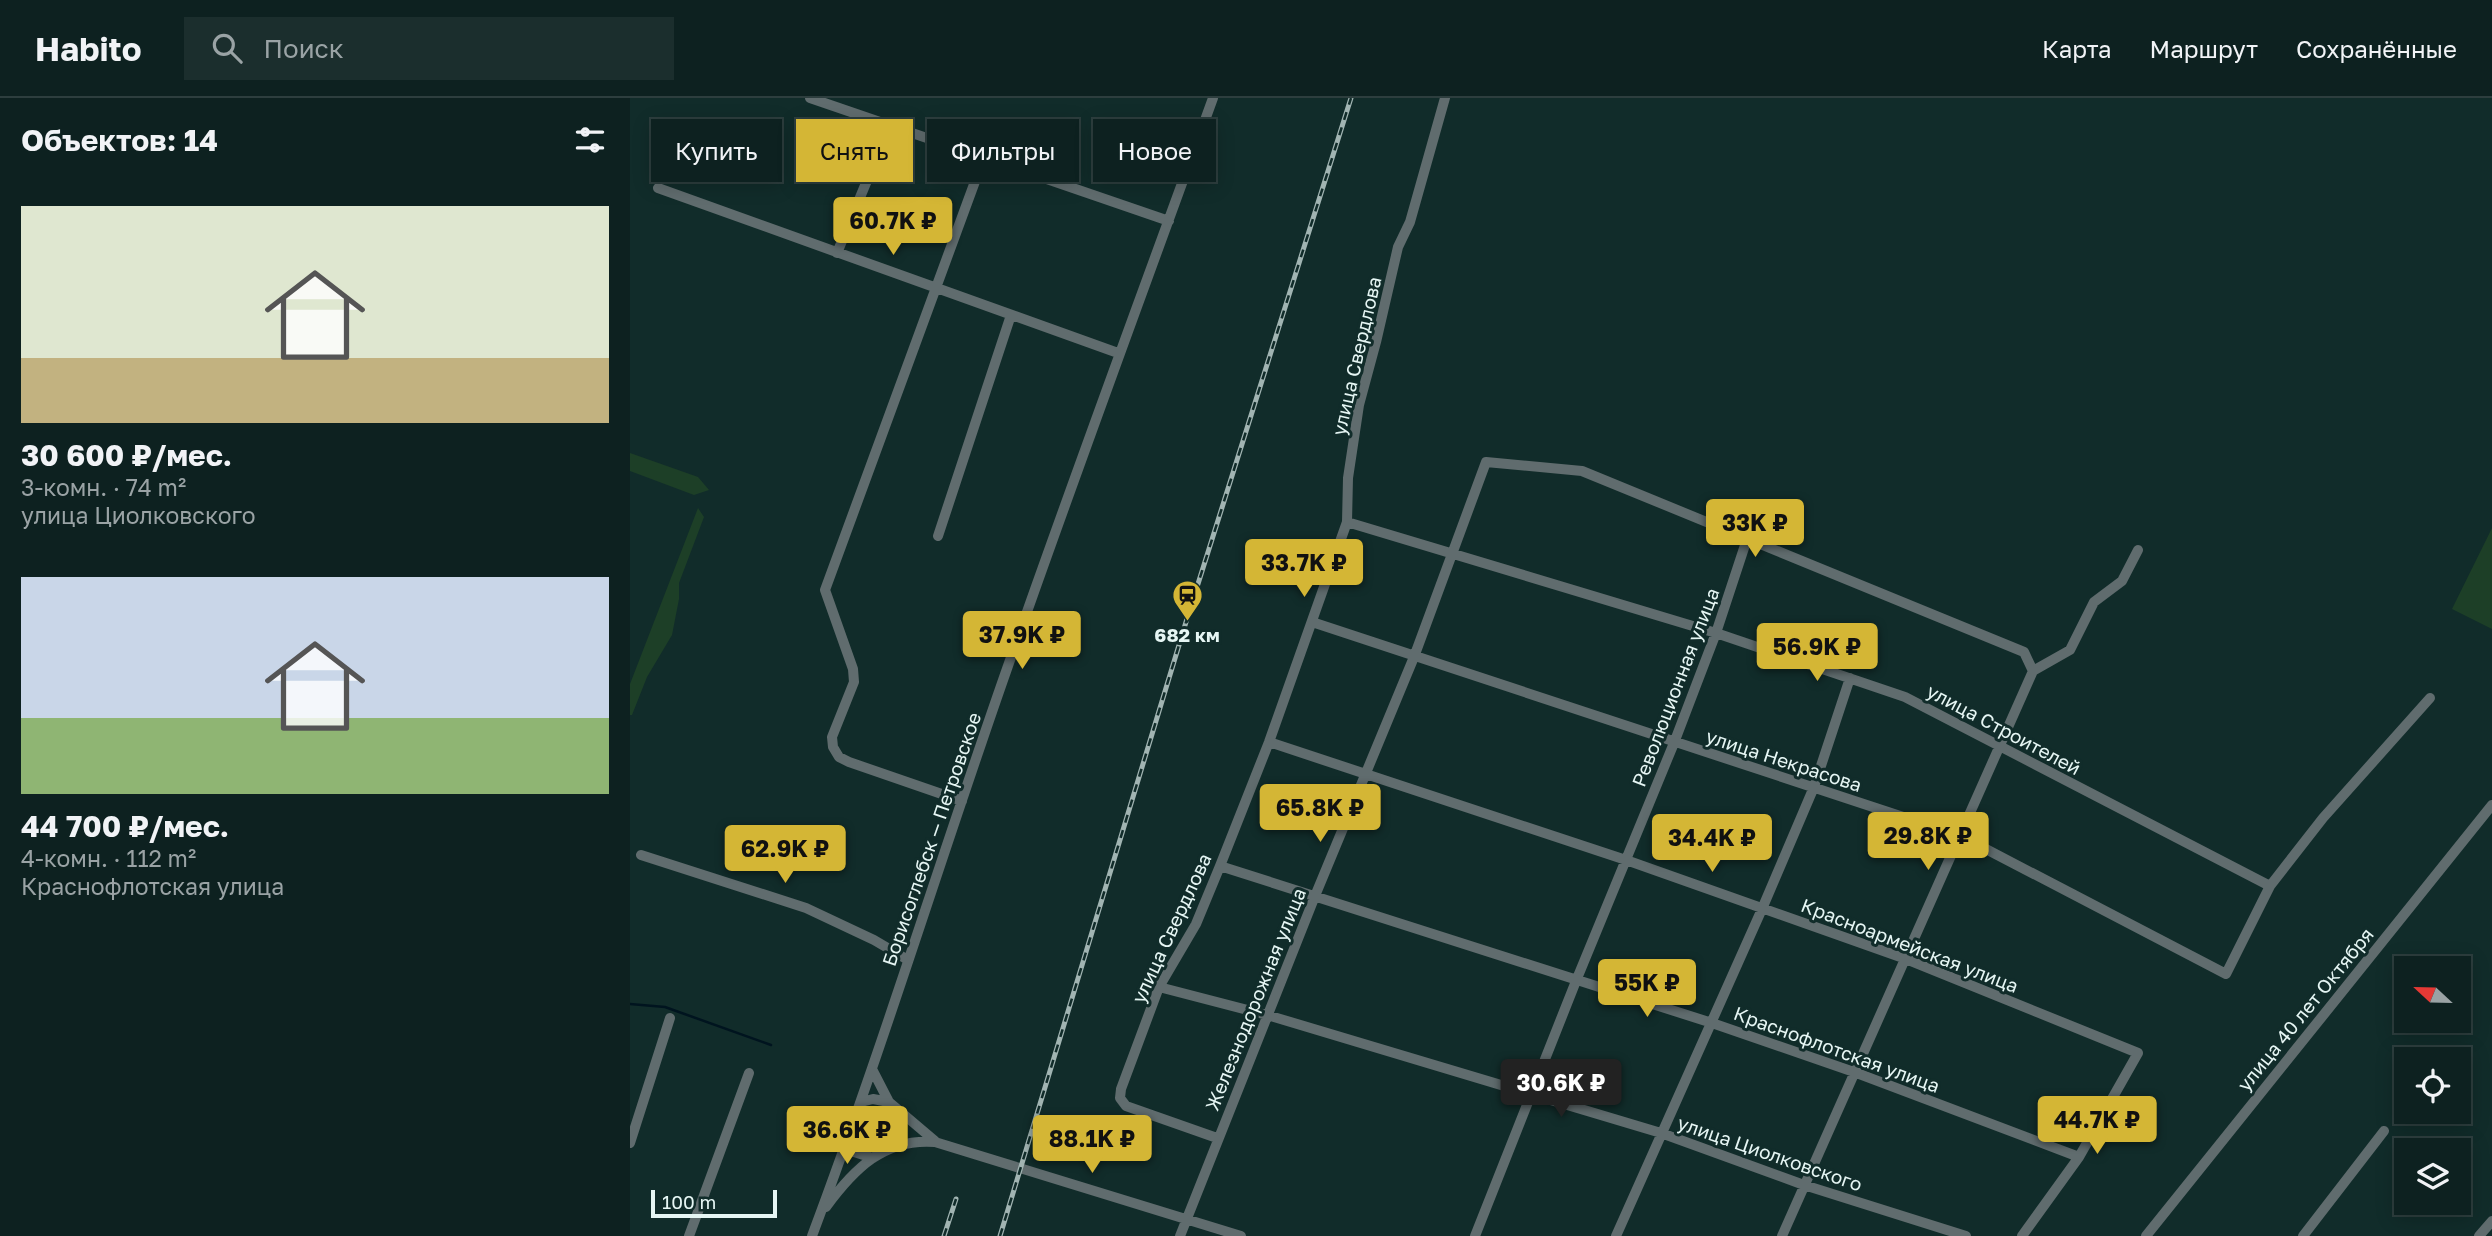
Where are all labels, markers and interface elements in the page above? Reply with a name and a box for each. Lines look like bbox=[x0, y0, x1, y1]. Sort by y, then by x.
search box bbox=[184, 17, 674, 80]
text: Habito bbox=[35, 29, 142, 68]
icon: search bbox=[208, 29, 246, 67]
text: Поиск bbox=[264, 33, 344, 64]
text: Карта bbox=[2042, 34, 2112, 63]
text: Маршрут bbox=[2150, 34, 2258, 63]
text: Сохранённые bbox=[2296, 34, 2457, 63]
chip: Купить bbox=[651, 119, 782, 182]
chip: Снять bbox=[796, 119, 913, 182]
chip: Фильтры bbox=[927, 119, 1079, 182]
chip: Новое bbox=[1093, 119, 1216, 182]
icon: filters bbox=[571, 121, 609, 159]
text: Объектов: 14 bbox=[21, 122, 218, 158]
pin: 60.7K ₽ bbox=[828, 198, 958, 257]
text: 60.7K ₽ bbox=[849, 206, 937, 234]
icon: home bbox=[252, 252, 378, 378]
street label: улица Свердлова bbox=[1327, 274, 1385, 438]
text: 30 600 ₽/мес. bbox=[21, 437, 232, 473]
text: 3-комн. · 74 m² bbox=[21, 473, 186, 501]
pin: 33K ₽ bbox=[1706, 500, 1804, 559]
text: улица Циолковского bbox=[21, 501, 256, 529]
text: 33K ₽ bbox=[1722, 508, 1788, 536]
pin: 33.7K ₽ bbox=[1239, 540, 1369, 599]
text: 33.7K ₽ bbox=[1261, 548, 1347, 576]
station icon: 682 км bbox=[1170, 578, 1204, 622]
street label: Революционная улица bbox=[1626, 584, 1724, 790]
pin: 37.9K ₽ bbox=[957, 612, 1087, 671]
text: 37.9K ₽ bbox=[979, 620, 1065, 648]
icon: home bbox=[252, 623, 378, 749]
place label: 682 км bbox=[1154, 623, 1220, 646]
pin: 56.9K ₽ bbox=[1752, 624, 1882, 683]
text: 56.9K ₽ bbox=[1773, 632, 1861, 660]
street label: улица Строителей bbox=[1923, 679, 2085, 779]
street label: Борисоглебск — Петровское bbox=[877, 709, 985, 969]
street label: улица Некрасова bbox=[1703, 724, 1865, 796]
pin: 65.8K ₽ bbox=[1255, 784, 1385, 844]
text: 65.8K ₽ bbox=[1276, 793, 1364, 821]
text: 44 700 ₽/мес. bbox=[21, 808, 229, 844]
pin: 29.8K ₽ bbox=[1863, 812, 1993, 872]
pin: 34.4K ₽ bbox=[1647, 814, 1777, 874]
text: 29.8K ₽ bbox=[1884, 821, 1972, 849]
text: 34.4K ₽ bbox=[1668, 823, 1756, 851]
pin: 62.9K ₽ bbox=[720, 826, 850, 885]
text: 62.9K ₽ bbox=[741, 834, 829, 862]
text: 4-комн. · 112 m² bbox=[21, 844, 196, 872]
street label: улица Свердлова bbox=[1126, 850, 1216, 1006]
text: Краснофлотская улица bbox=[21, 872, 284, 900]
street label: Железнодорожная улица bbox=[1200, 884, 1310, 1114]
street label: Красноармейская улица bbox=[1798, 893, 2022, 997]
street label: улица 40 лет Октября bbox=[2232, 923, 2378, 1095]
north arrow bbox=[2394, 956, 2471, 1032]
map controls bbox=[2394, 956, 2471, 1215]
pin: 55K ₽ bbox=[1598, 960, 1696, 1019]
text: 55K ₽ bbox=[1614, 968, 1680, 996]
street label: Краснофлотская улица bbox=[1731, 1001, 1943, 1097]
button: locate bbox=[2394, 1047, 2471, 1124]
pin: 30.6K ₽ bbox=[1496, 1060, 1626, 1119]
text: 30.6K ₽ bbox=[1517, 1068, 1605, 1096]
pin: 44.7K ₽ bbox=[2032, 1096, 2162, 1156]
text: 44.7K ₽ bbox=[2054, 1105, 2140, 1133]
pin: 36.6K ₽ bbox=[782, 1107, 912, 1166]
street label: улица Циолковского bbox=[1675, 1111, 1865, 1195]
text: 36.6K ₽ bbox=[803, 1115, 891, 1143]
pin: 88.1K ₽ bbox=[1027, 1116, 1157, 1175]
text: 88.1K ₽ bbox=[1049, 1124, 1135, 1152]
button: layers bbox=[2394, 1138, 2471, 1215]
scale bar bbox=[651, 1187, 777, 1219]
text: 100 m bbox=[662, 1190, 716, 1213]

